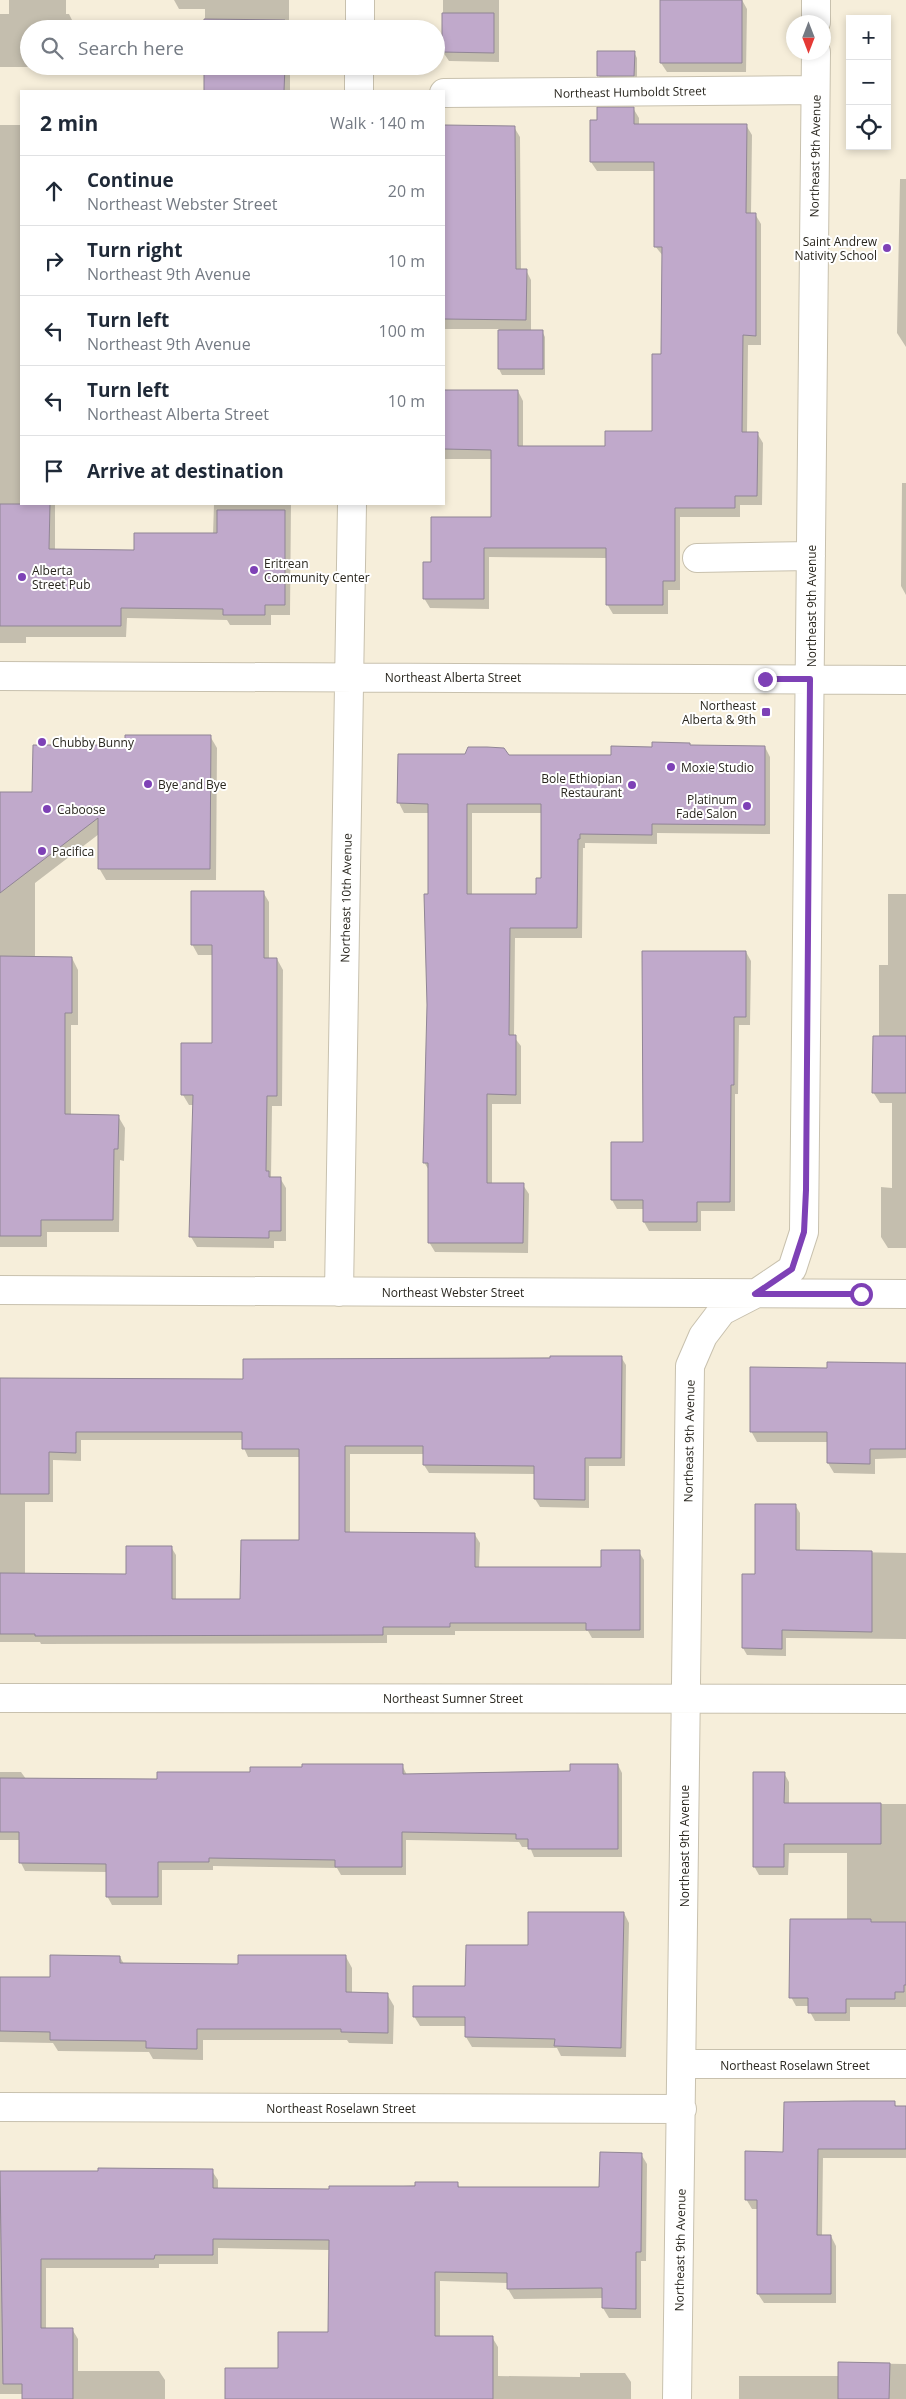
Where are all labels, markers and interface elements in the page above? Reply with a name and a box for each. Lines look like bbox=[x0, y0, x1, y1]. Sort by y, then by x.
north arrow bbox=[786, 15, 831, 60]
map controls bbox=[846, 15, 891, 150]
button: + bbox=[846, 15, 891, 60]
search box bbox=[20, 20, 445, 75]
icon: search bbox=[38, 34, 66, 62]
text: Search here bbox=[78, 35, 184, 61]
button: − bbox=[846, 60, 891, 105]
street label: Northeast Humboldt Street bbox=[554, 82, 706, 102]
street label: Northeast 9th Avenue bbox=[805, 94, 825, 217]
button: locate bbox=[846, 105, 891, 150]
text: 2 min bbox=[40, 109, 98, 137]
text: Walk · 140 m bbox=[330, 112, 425, 134]
text: Continue bbox=[87, 167, 174, 193]
icon: ahead bbox=[40, 177, 68, 205]
text: 20 m bbox=[388, 180, 425, 202]
text: Northeast Webster Street bbox=[87, 193, 277, 215]
place label: Saint Andrew Nativity School bbox=[794, 233, 878, 264]
text: Turn right bbox=[87, 237, 182, 263]
marker: Saint Andrew Nativity School bbox=[881, 242, 893, 254]
icon: right bbox=[40, 247, 68, 275]
text: 10 m bbox=[388, 250, 425, 272]
text: Northeast 9th Avenue bbox=[87, 263, 251, 285]
text: Turn left bbox=[87, 307, 169, 333]
icon: left bbox=[40, 317, 68, 345]
text: 100 m bbox=[379, 320, 425, 342]
text: Northeast 9th Avenue bbox=[87, 333, 251, 355]
text: Turn left bbox=[87, 377, 169, 403]
icon: left bbox=[40, 387, 68, 415]
text: 10 m bbox=[388, 390, 425, 412]
text: Northeast Alberta Street bbox=[87, 403, 269, 425]
icon: arrive bbox=[40, 457, 68, 485]
text: Arrive at destination bbox=[87, 458, 284, 484]
street label: Northeast 9th Avenue bbox=[803, 544, 820, 667]
place label: Eritrean Community Center bbox=[264, 555, 370, 586]
place label: Alberta Street Pub bbox=[32, 562, 91, 593]
marker: Eritrean Community Center bbox=[248, 564, 260, 576]
marker: Alberta Street Pub bbox=[16, 571, 28, 583]
route end bbox=[754, 668, 777, 691]
street label: Northeast Alberta Street bbox=[385, 669, 521, 686]
place label: Northeast Alberta & 9th bbox=[682, 697, 756, 728]
marker: Northeast Alberta & 9th bbox=[760, 706, 772, 718]
place label: Chubby Bunny bbox=[52, 734, 135, 751]
marker: Chubby Bunny bbox=[36, 736, 48, 748]
place label: Moxie Studio bbox=[681, 759, 754, 776]
marker: Moxie Studio bbox=[665, 761, 677, 773]
place label: Bole Ethiopian Restaurant bbox=[541, 770, 622, 801]
place label: Bye and Bye bbox=[158, 776, 227, 793]
marker: Bye and Bye bbox=[142, 778, 154, 790]
marker: Bole Ethiopian Restaurant bbox=[626, 779, 638, 791]
place label: Platinum Fade Salon bbox=[676, 791, 737, 822]
marker: Platinum Fade Salon bbox=[741, 800, 753, 812]
place label: Caboose bbox=[57, 801, 106, 818]
marker: Caboose bbox=[41, 803, 53, 815]
street label: Northeast 10th Avenue bbox=[336, 833, 356, 963]
place label: Pacifica bbox=[52, 843, 94, 860]
marker: Pacifica bbox=[36, 845, 48, 857]
route start bbox=[850, 1283, 873, 1306]
street label: Northeast Webster Street bbox=[382, 1284, 524, 1301]
street label: Northeast 9th Avenue bbox=[679, 1379, 699, 1502]
street label: Northeast Sumner Street bbox=[383, 1690, 523, 1707]
street label: Northeast 9th Avenue bbox=[676, 1784, 693, 1907]
street label: Northeast Roselawn Street bbox=[720, 2057, 870, 2074]
street label: Northeast Roselawn Street bbox=[266, 2100, 416, 2117]
street label: Northeast 9th Avenue bbox=[670, 2188, 690, 2311]

